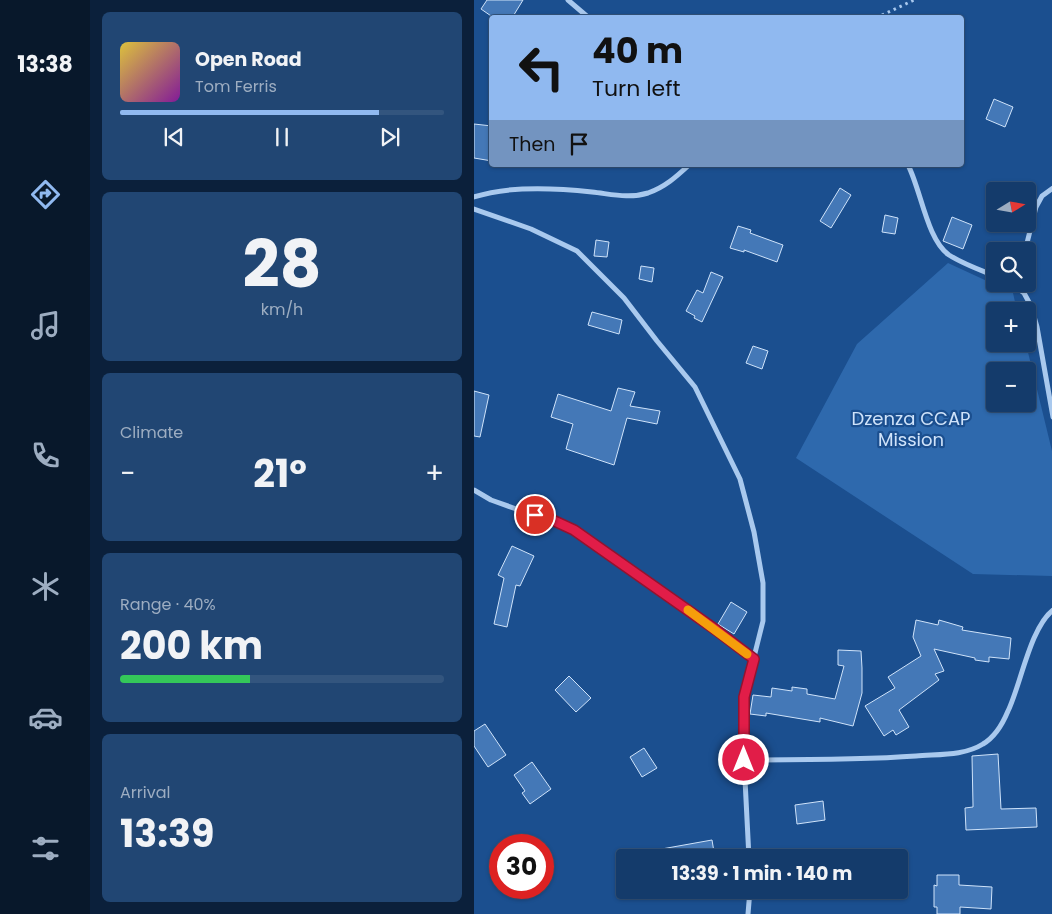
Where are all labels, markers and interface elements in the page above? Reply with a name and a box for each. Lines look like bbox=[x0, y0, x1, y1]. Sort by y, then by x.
text: 40 m bbox=[592, 26, 683, 75]
icon: left bbox=[509, 35, 574, 100]
text: Open Road bbox=[195, 46, 302, 73]
text: 13:38 bbox=[17, 49, 73, 80]
text: Turn left bbox=[592, 73, 680, 104]
text: Tom Ferris bbox=[195, 75, 277, 98]
icon: previous bbox=[160, 123, 188, 151]
icon: pause bbox=[268, 123, 296, 151]
icon: next bbox=[376, 123, 404, 151]
icon: arrive bbox=[565, 130, 593, 158]
text: Then bbox=[509, 131, 555, 158]
icon: directions bbox=[28, 177, 63, 212]
north arrow bbox=[986, 182, 1036, 232]
map controls bbox=[986, 182, 1036, 412]
text: 28 bbox=[242, 219, 322, 310]
button: search bbox=[986, 242, 1036, 292]
text: km/h bbox=[261, 298, 303, 321]
button: + bbox=[986, 302, 1036, 352]
icon: music bbox=[28, 308, 63, 343]
button: − bbox=[986, 362, 1036, 412]
park label: Dzenza CCAP Mission bbox=[851, 406, 971, 452]
text: Climate bbox=[120, 421, 183, 444]
icon: phone bbox=[28, 438, 63, 473]
text: 21° bbox=[253, 447, 307, 500]
text: − bbox=[120, 454, 135, 493]
text: + bbox=[425, 454, 444, 493]
pin bbox=[514, 494, 556, 536]
icon: arrive bbox=[521, 501, 549, 529]
icon: climate bbox=[28, 569, 63, 604]
text: Range · 40% bbox=[120, 593, 216, 616]
text: 200 km bbox=[120, 619, 263, 672]
icon: car bbox=[28, 700, 63, 735]
position arrow bbox=[717, 733, 769, 785]
text: Arrival bbox=[120, 781, 170, 804]
text: 13:39 bbox=[120, 807, 214, 860]
icon: filters bbox=[28, 831, 63, 866]
speed limit sign: 30 bbox=[489, 834, 554, 899]
text: 13:39 · 1 min · 140 m bbox=[672, 860, 852, 887]

